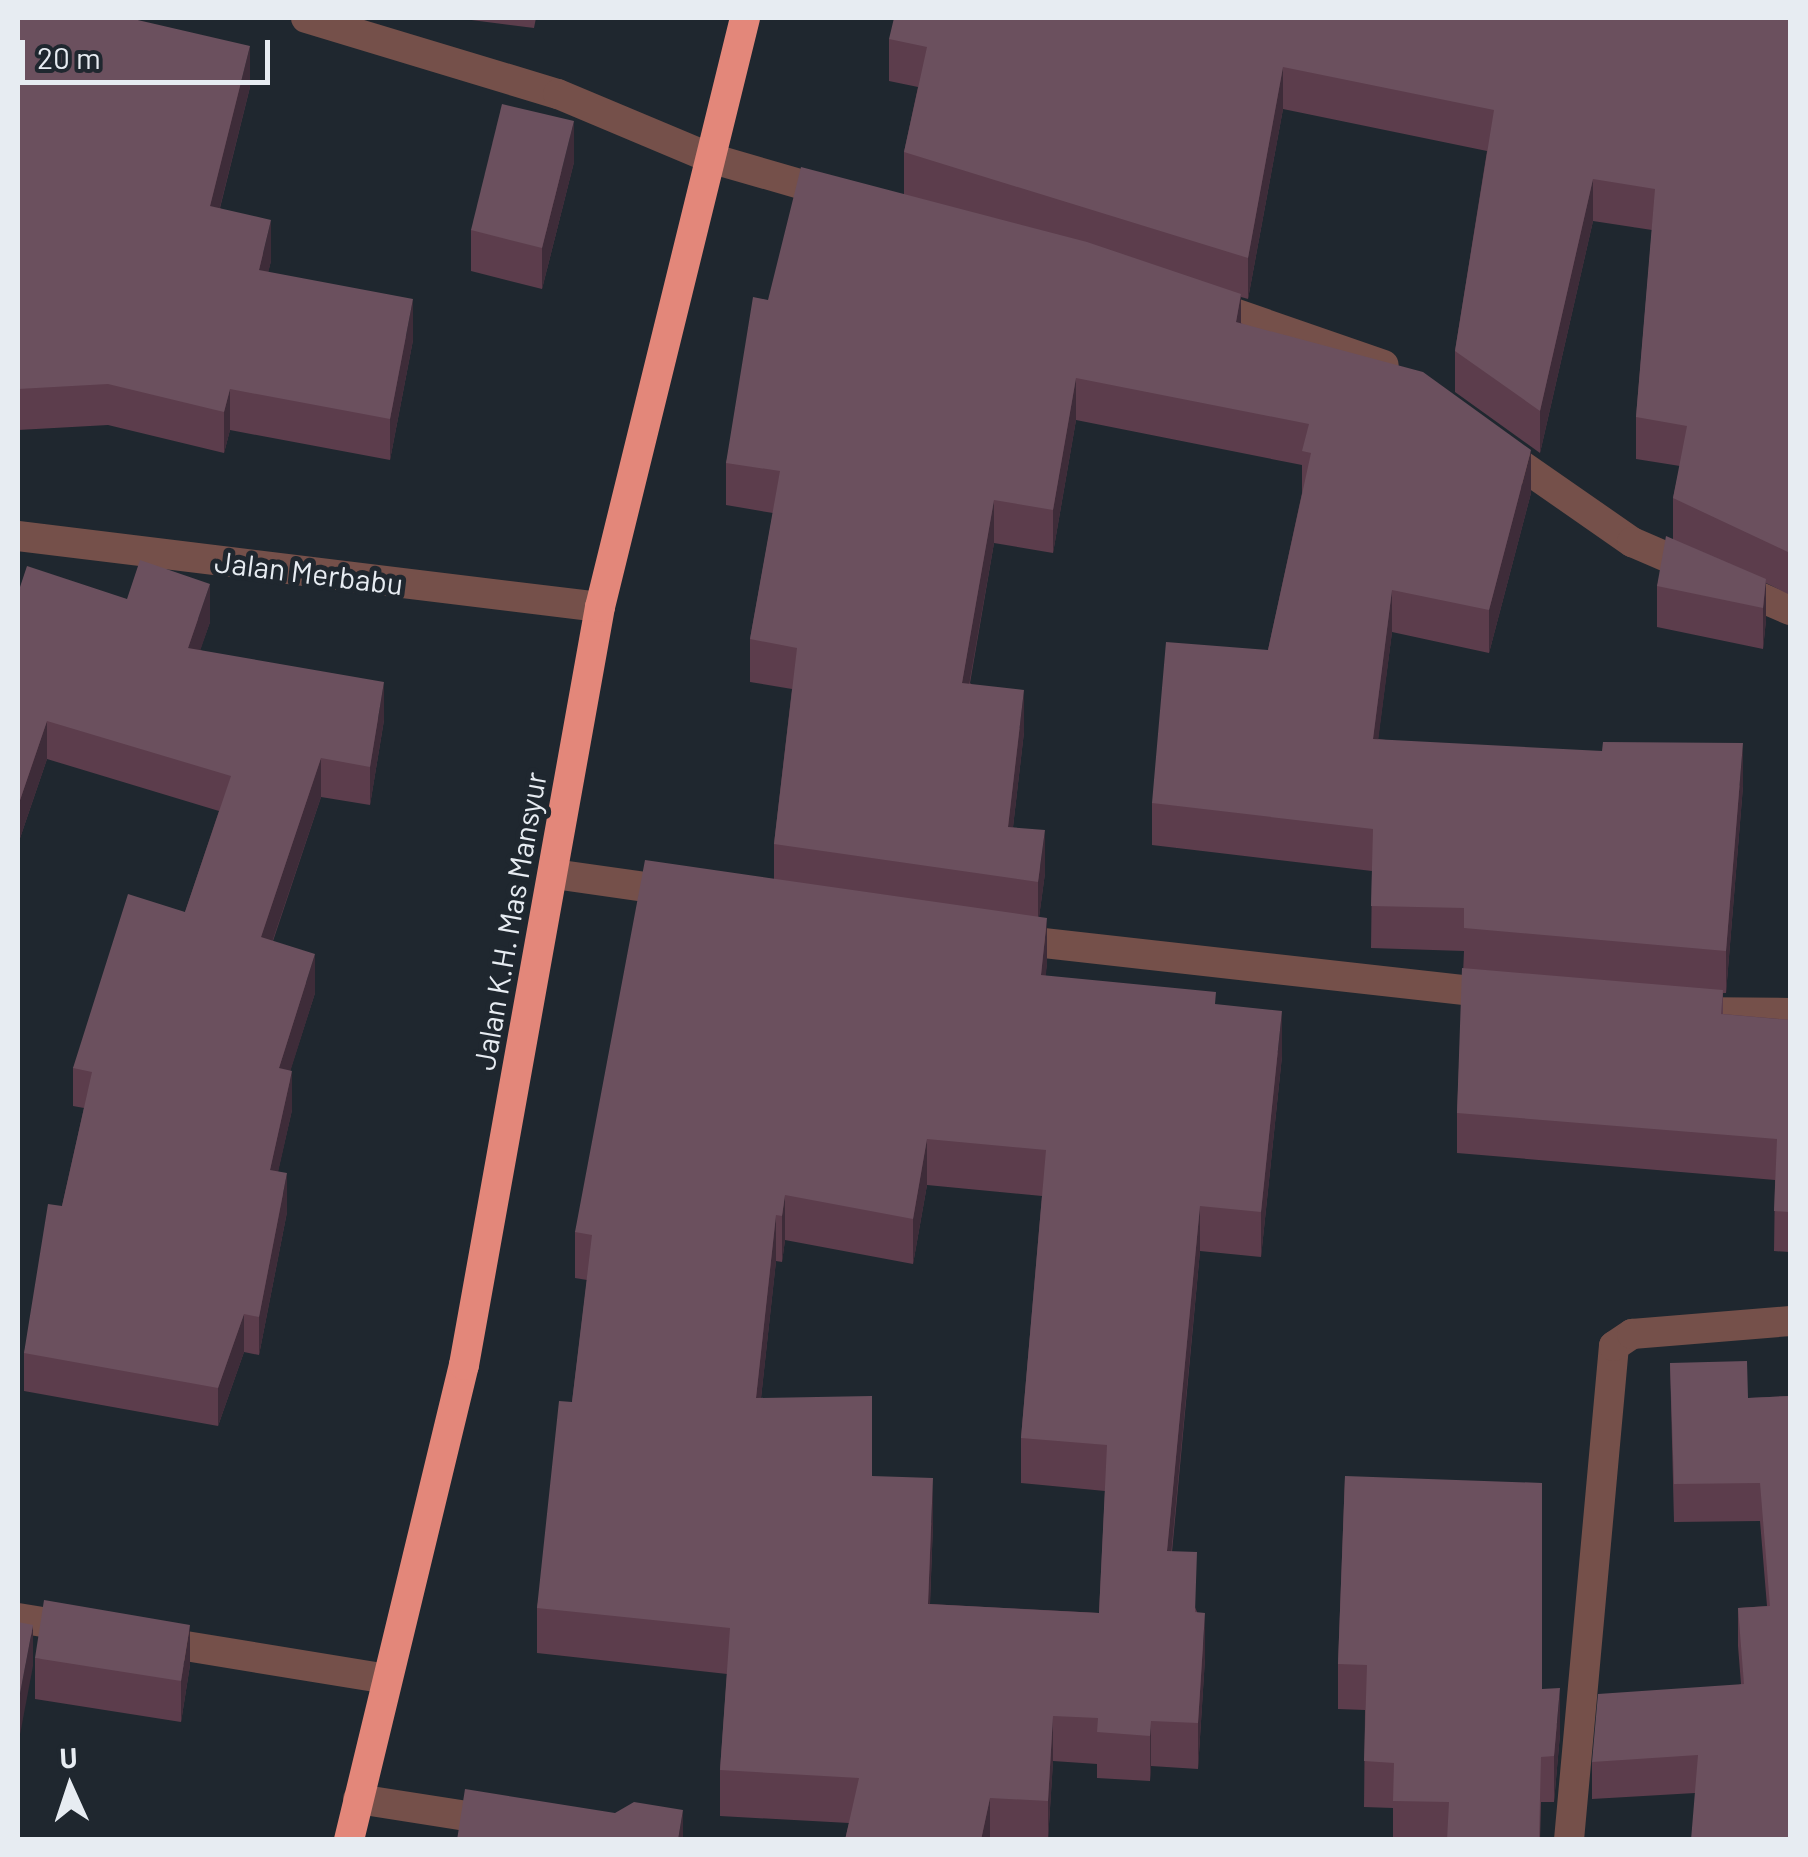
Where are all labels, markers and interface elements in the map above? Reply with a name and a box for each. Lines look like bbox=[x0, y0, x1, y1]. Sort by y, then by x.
scale bar bbox=[25, 20, 275, 82]
text: 20 m bbox=[37, 39, 101, 75]
street label: Jalan Merbabu bbox=[213, 543, 405, 601]
street label: Jalan K.H. Mas Mansyur bbox=[465, 769, 553, 1073]
north arrow bbox=[20, 1737, 120, 1837]
text: U bbox=[59, 1740, 78, 1774]

